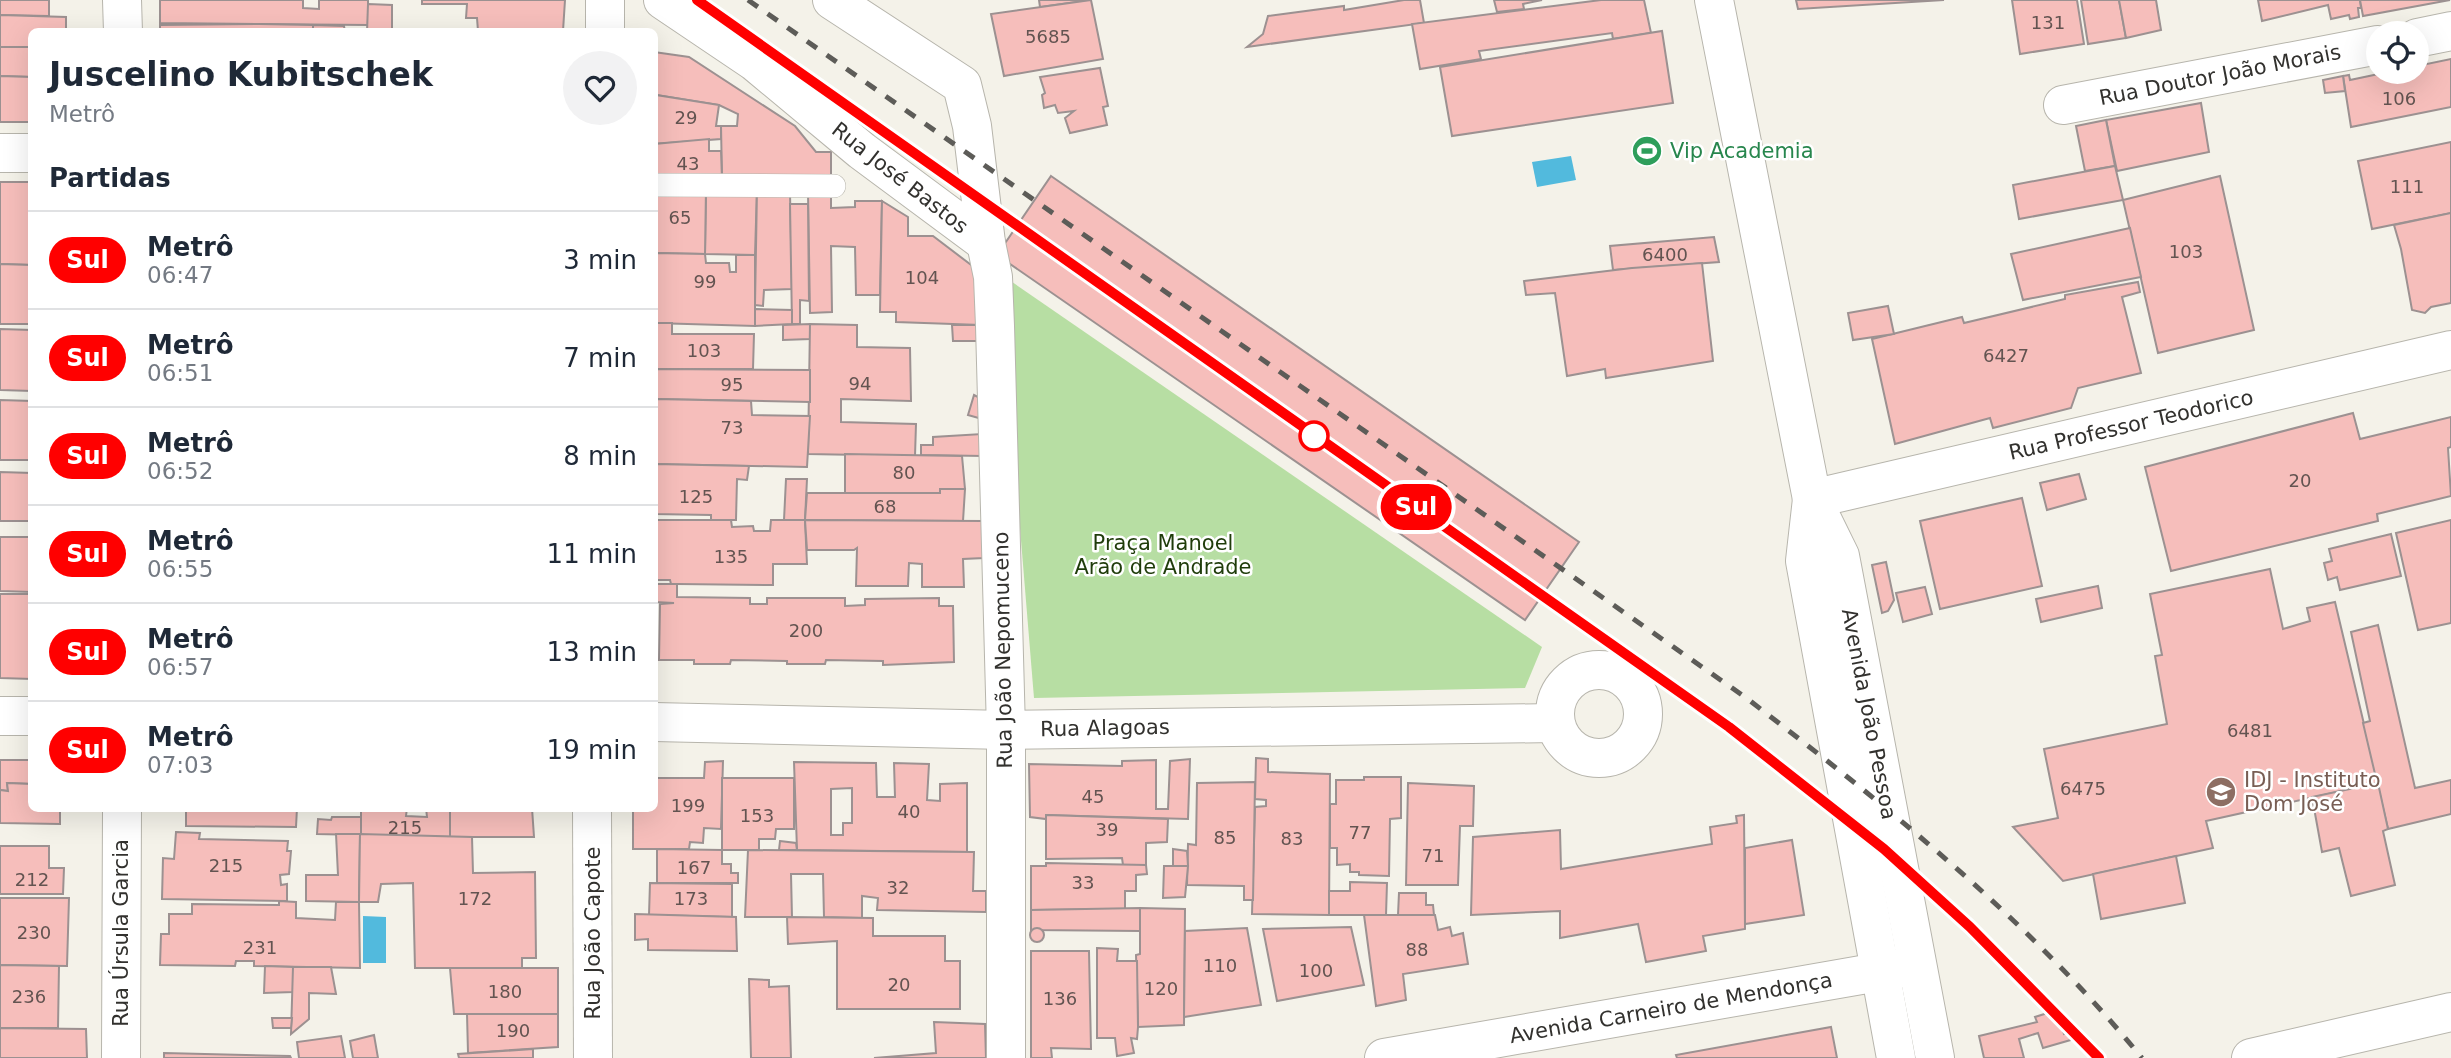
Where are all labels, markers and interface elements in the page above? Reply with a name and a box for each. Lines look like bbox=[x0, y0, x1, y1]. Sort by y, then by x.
house number: 131 bbox=[2031, 12, 2065, 33]
map controls bbox=[2366, 21, 2429, 84]
button: locate bbox=[2366, 21, 2429, 84]
house number: 5685 bbox=[1025, 26, 1071, 47]
street label: Rua Doutor João Morais bbox=[2097, 40, 2343, 110]
button: heart bbox=[563, 51, 637, 125]
text: Juscelino Kubitschek bbox=[49, 55, 433, 94]
house number: 106 bbox=[2382, 88, 2416, 109]
text: Metrô bbox=[49, 101, 115, 127]
house number: 29 bbox=[675, 107, 697, 128]
street label: Rua José Bastos bbox=[827, 117, 973, 239]
sports icon: Vip Academia bbox=[1630, 134, 1664, 168]
place label: Vip Academia bbox=[1670, 139, 1814, 163]
house number: 43 bbox=[677, 153, 699, 174]
text: Partidas bbox=[49, 163, 171, 193]
house number: 111 bbox=[2390, 176, 2424, 197]
house number: 65 bbox=[669, 207, 691, 228]
text: Metrô bbox=[147, 232, 234, 262]
house number: 103 bbox=[2169, 241, 2203, 262]
house number: 6400 bbox=[1642, 244, 1688, 265]
text: 3 min bbox=[563, 245, 637, 275]
text: Sul bbox=[66, 246, 109, 274]
text: 06:47 bbox=[147, 262, 213, 288]
house number: 104 bbox=[905, 267, 939, 288]
house number: 99 bbox=[694, 271, 716, 292]
text: Metrô bbox=[147, 330, 234, 360]
house number: 103 bbox=[687, 340, 721, 361]
text: 7 min bbox=[563, 343, 637, 373]
text: Sul bbox=[66, 344, 109, 372]
house number: 6427 bbox=[1983, 345, 2029, 366]
text: 06:51 bbox=[147, 360, 213, 386]
house number: 94 bbox=[849, 373, 871, 394]
house number: 95 bbox=[721, 374, 743, 395]
street label: Rua Professor Teodorico bbox=[2006, 385, 2256, 465]
house number: 73 bbox=[721, 417, 743, 438]
unlabelled marker bbox=[1299, 421, 1329, 451]
text: Metrô bbox=[147, 428, 234, 458]
text: 8 min bbox=[563, 441, 637, 471]
text: Sul bbox=[66, 442, 109, 470]
text: 06:52 bbox=[147, 458, 213, 484]
house number: 80 bbox=[893, 462, 915, 483]
house number: 20 bbox=[2289, 470, 2311, 491]
line badge: Sul bbox=[1376, 484, 1456, 530]
house number: 125 bbox=[679, 486, 713, 507]
text: Sul bbox=[1395, 493, 1437, 521]
house number: 68 bbox=[874, 496, 896, 517]
text: Metrô bbox=[147, 526, 234, 556]
street label: Rua João Nepomuceno bbox=[989, 531, 1017, 769]
park label: Praça Manoel Arão de Andrade bbox=[1074, 531, 1252, 579]
text: 11 min bbox=[547, 539, 637, 569]
text: Sul bbox=[66, 540, 109, 568]
house number: 135 bbox=[714, 546, 748, 567]
text: 06:55 bbox=[147, 556, 213, 582]
street label: Avenida João Pessoa bbox=[1837, 606, 1901, 822]
house number: 200 bbox=[789, 620, 823, 641]
text: Metrô bbox=[147, 624, 234, 654]
text: 13 min bbox=[547, 637, 637, 667]
text: Sul bbox=[66, 638, 109, 666]
text: 06:57 bbox=[147, 654, 213, 680]
street label: Rua Alagoas bbox=[1040, 715, 1170, 741]
house number: 6481 bbox=[2227, 720, 2273, 741]
text: Metrô bbox=[147, 722, 234, 752]
text: 19 min bbox=[547, 735, 637, 765]
text: Sul bbox=[66, 736, 109, 764]
text: 07:03 bbox=[147, 752, 213, 778]
place label: IDJ - Instituto Dom José bbox=[2244, 768, 2381, 816]
school or university icon: IDJ - Instituto Dom José bbox=[2204, 775, 2238, 809]
house number: 6475 bbox=[2060, 778, 2106, 799]
house number: 45 bbox=[1082, 786, 1104, 807]
house number: 199 bbox=[671, 795, 705, 816]
house number: 40 bbox=[898, 801, 920, 822]
house number: 153 bbox=[740, 805, 774, 826]
house number: 215 bbox=[388, 817, 422, 838]
house number: 39 bbox=[1096, 819, 1118, 840]
house number: 77 bbox=[1349, 822, 1371, 843]
house number: 85 bbox=[1214, 827, 1236, 848]
house number: 83 bbox=[1281, 828, 1303, 849]
street label: Rua Úrsula Garcia bbox=[108, 839, 133, 1027]
house number: 71 bbox=[1422, 845, 1444, 866]
street label: Rua João Capote bbox=[581, 847, 605, 1019]
house number: 215 bbox=[209, 855, 243, 876]
house number: 167 bbox=[677, 857, 711, 878]
house number: 212 bbox=[15, 869, 49, 890]
house number: 33 bbox=[1072, 872, 1094, 893]
house number: 32 bbox=[887, 877, 909, 898]
house number: 172 bbox=[458, 888, 492, 909]
house number: 173 bbox=[674, 888, 708, 909]
house number: 230 bbox=[17, 922, 51, 943]
house number: 231 bbox=[243, 937, 277, 958]
house number: 88 bbox=[1406, 939, 1428, 960]
house number: 110 bbox=[1203, 955, 1237, 976]
house number: 100 bbox=[1299, 960, 1333, 981]
street label: Avenida Carneiro de Mendonça bbox=[1508, 968, 1834, 1048]
house number: 20 bbox=[888, 974, 910, 995]
house number: 120 bbox=[1144, 978, 1178, 999]
house number: 180 bbox=[488, 981, 522, 1002]
house number: 236 bbox=[12, 986, 46, 1007]
house number: 136 bbox=[1043, 988, 1077, 1009]
house number: 190 bbox=[496, 1020, 530, 1041]

